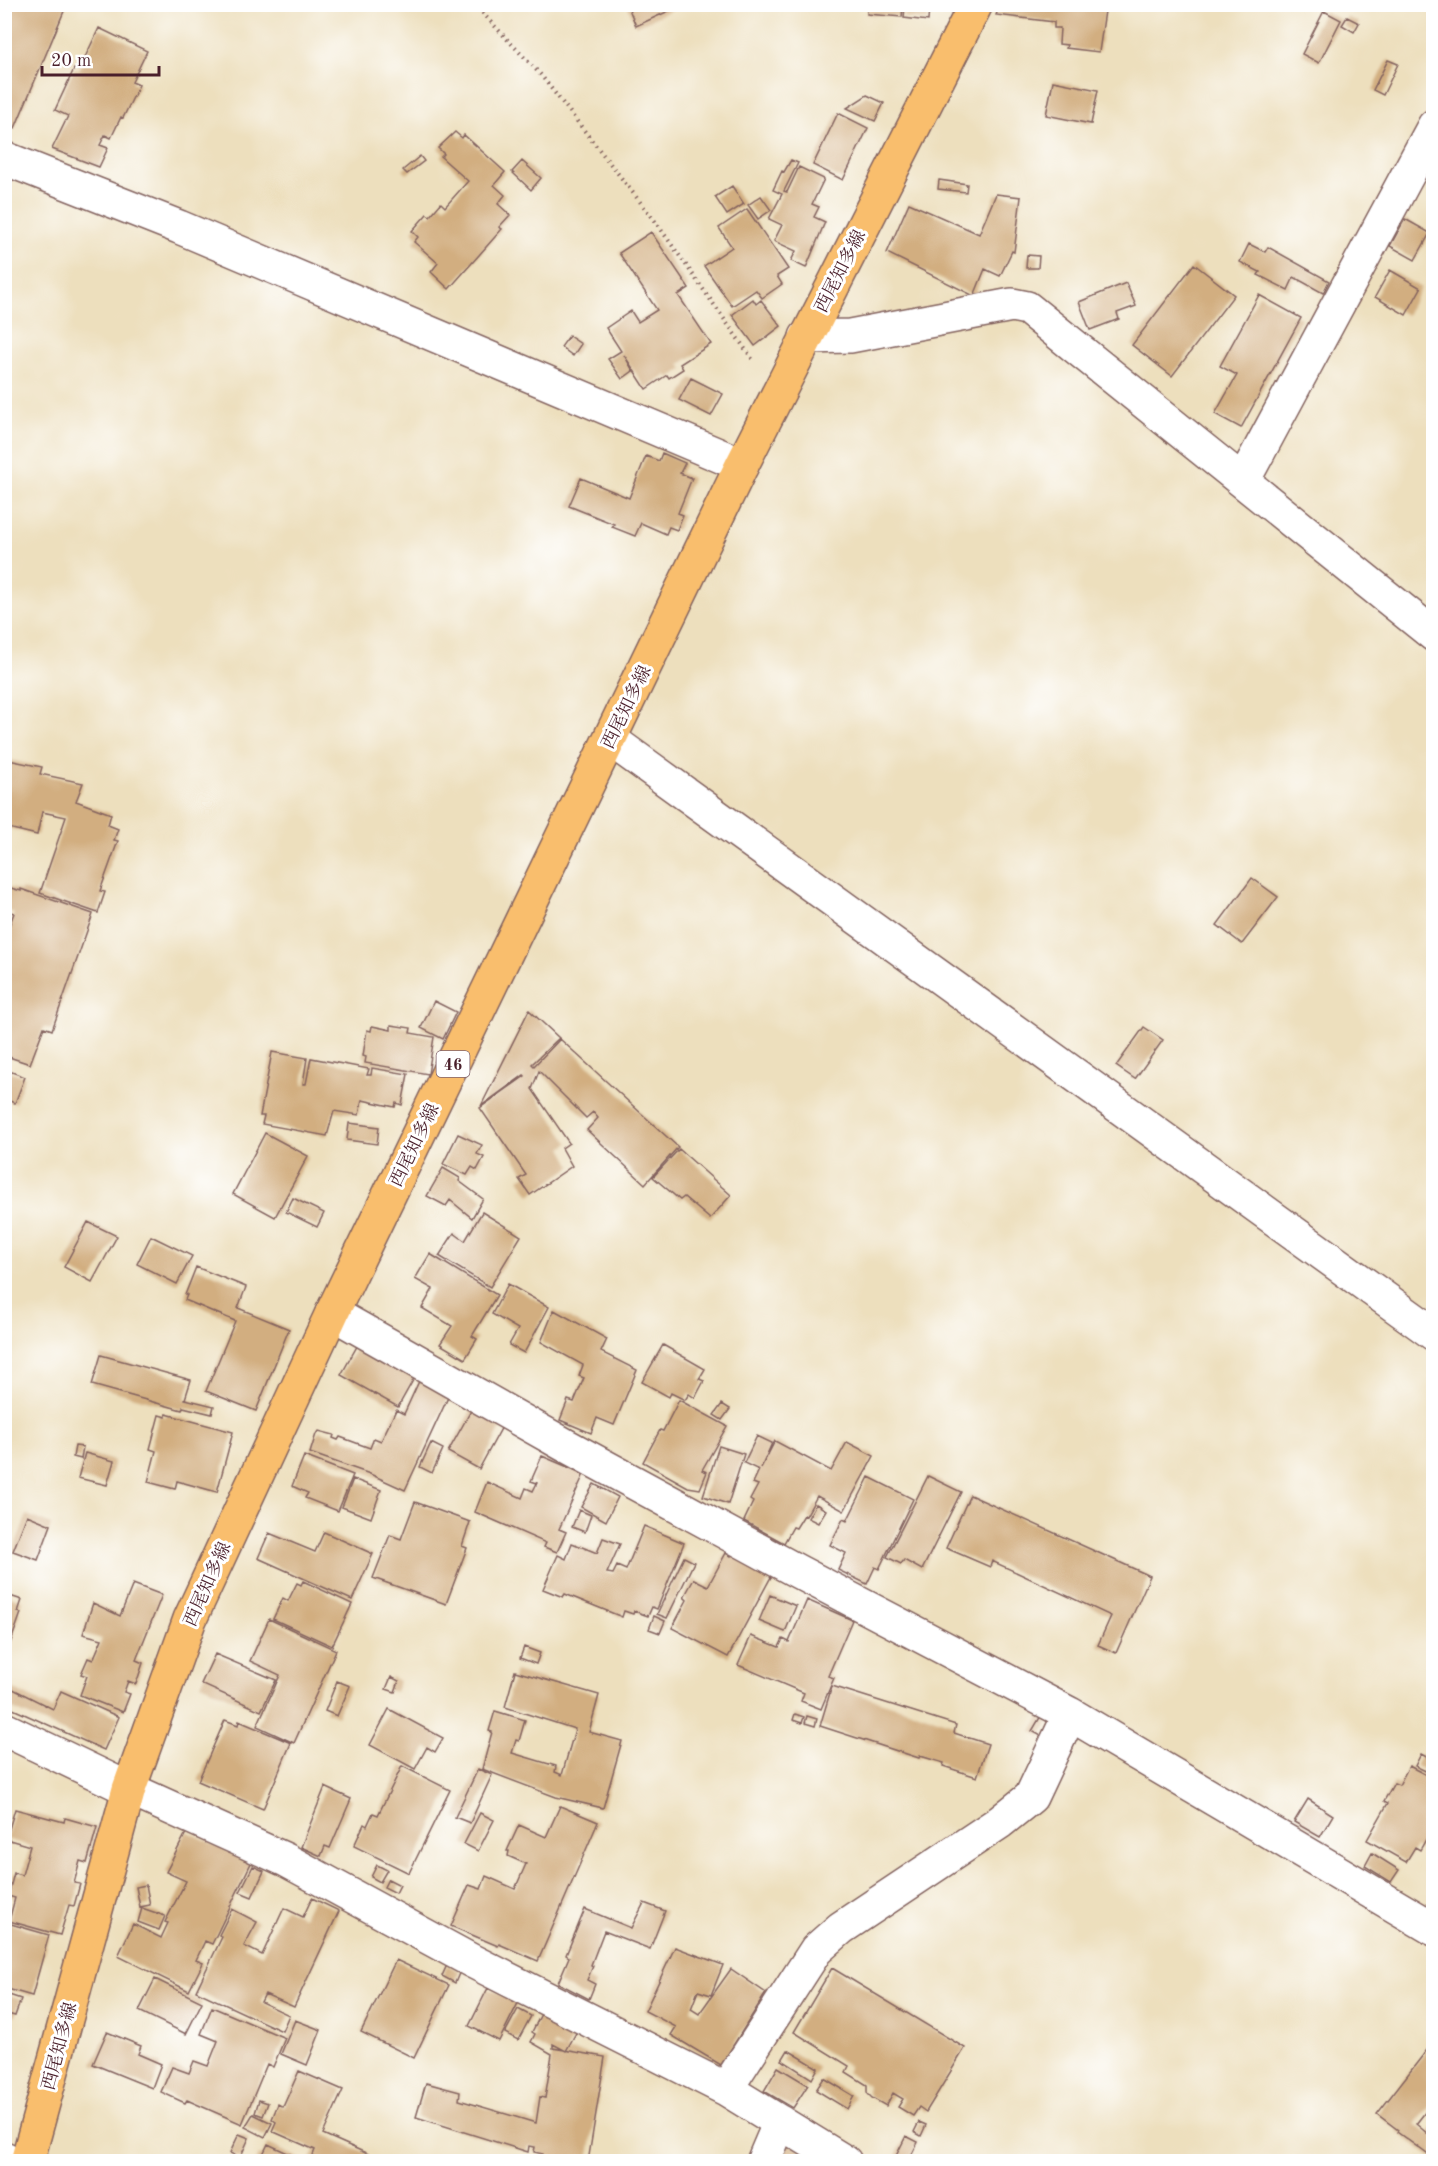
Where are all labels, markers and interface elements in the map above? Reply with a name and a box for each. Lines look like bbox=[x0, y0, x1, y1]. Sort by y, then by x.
scale bar bbox=[42, 39, 159, 77]
text: 20 m bbox=[51, 52, 91, 70]
street label: 西尾知多線 bbox=[811, 226, 869, 316]
street label: 西尾知多線 bbox=[597, 662, 655, 752]
road number: 46 bbox=[436, 1051, 470, 1077]
street label: 西尾知多線 bbox=[385, 1100, 443, 1190]
street label: 西尾知多線 bbox=[180, 1539, 234, 1629]
street label: 西尾知多線 bbox=[38, 2000, 80, 2092]

